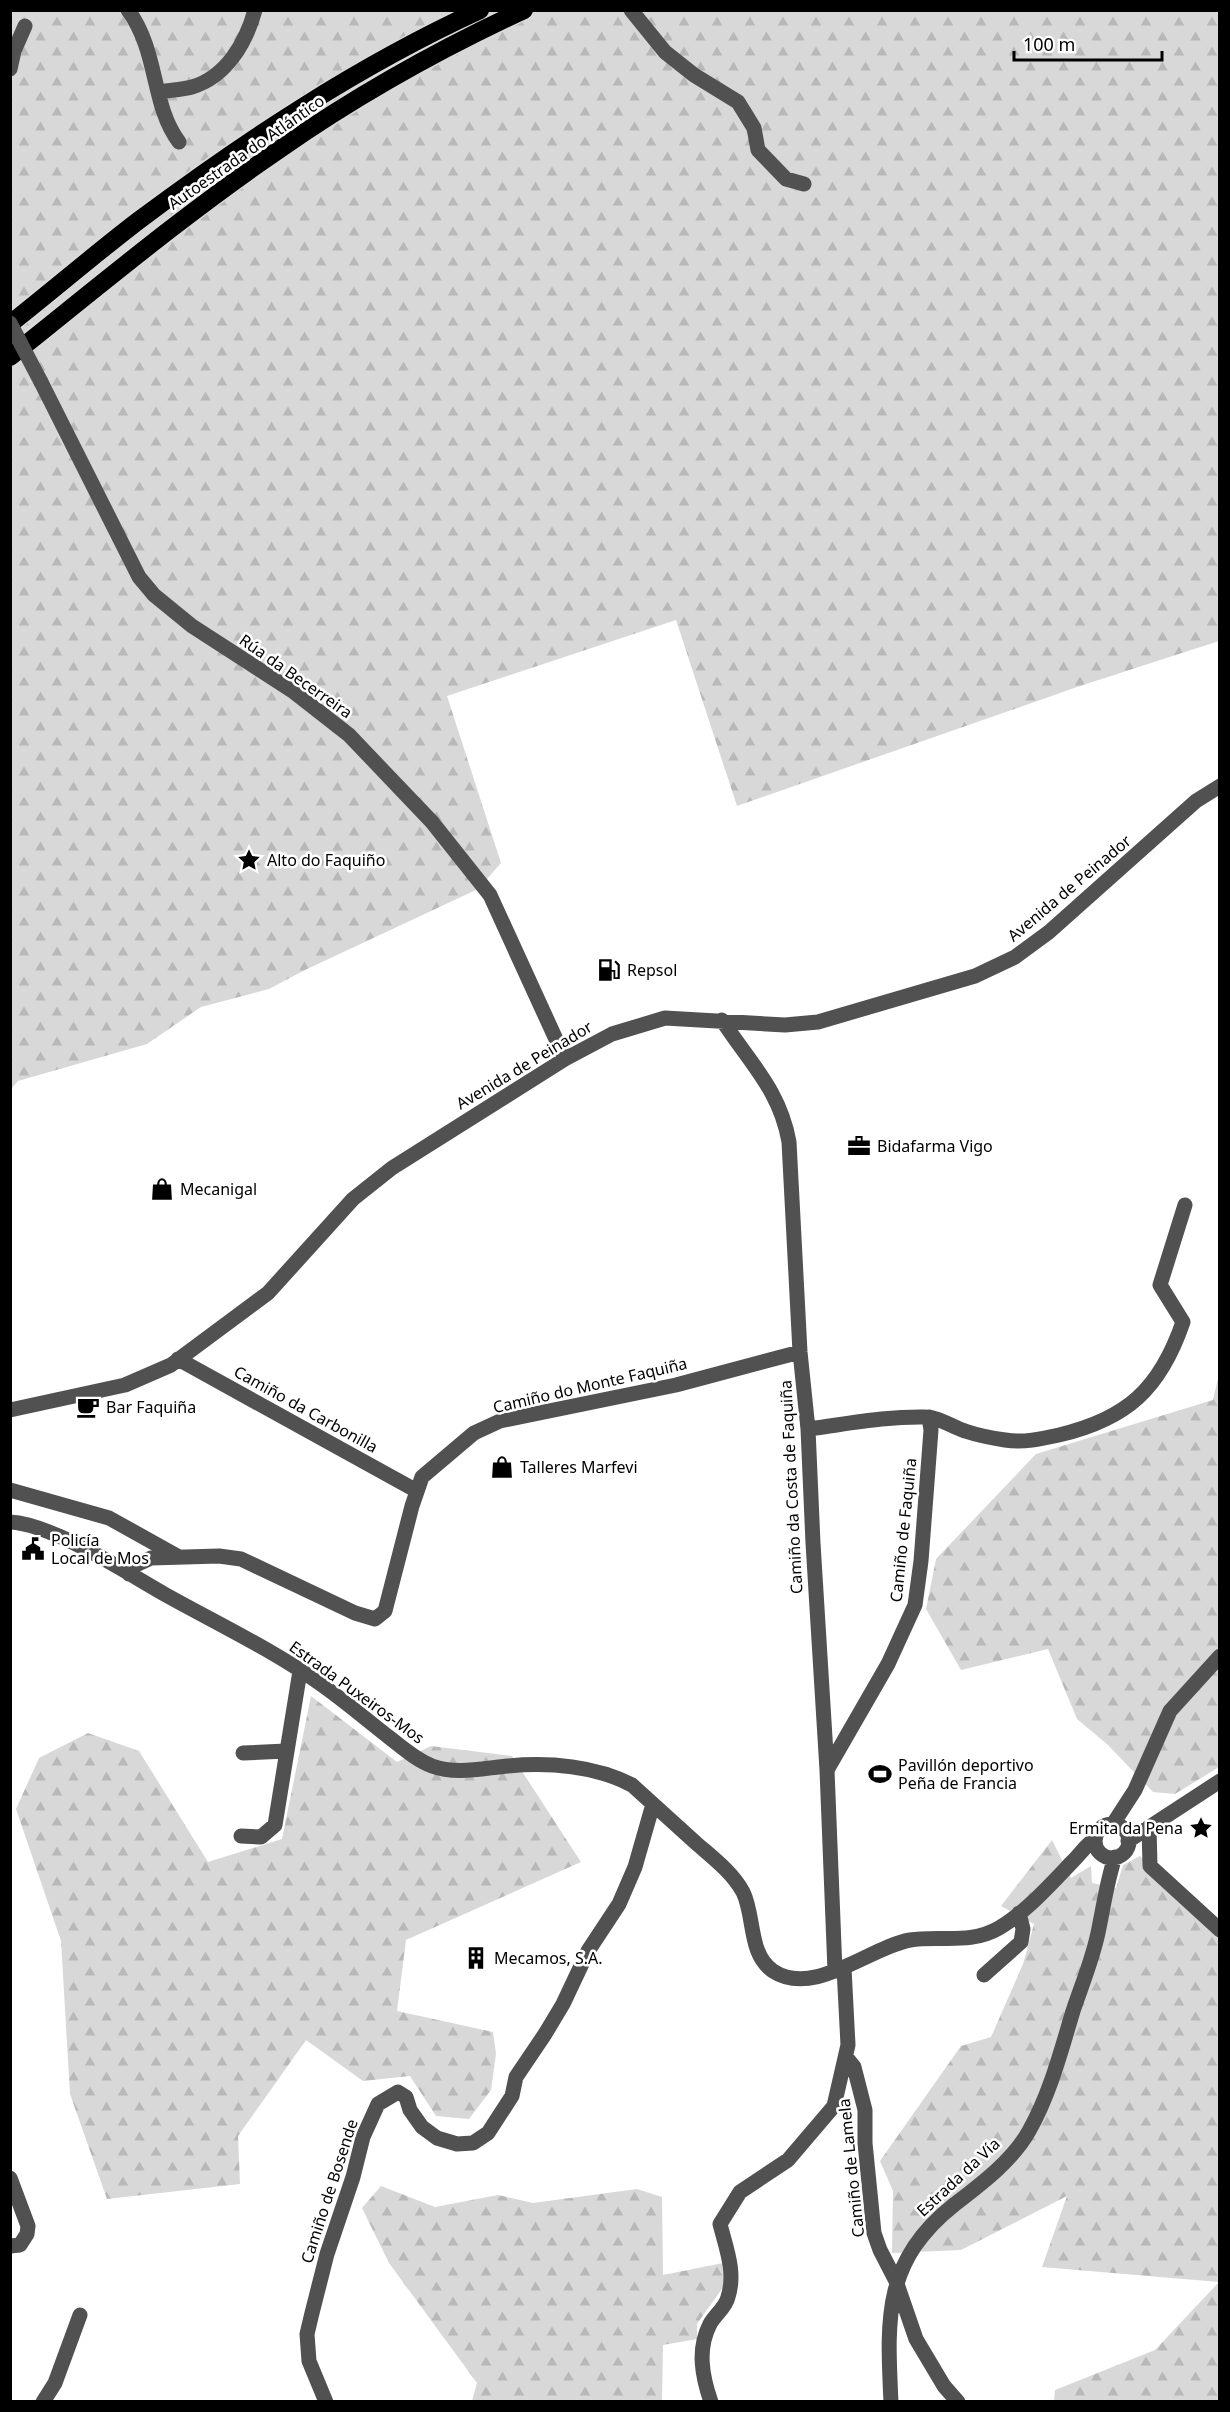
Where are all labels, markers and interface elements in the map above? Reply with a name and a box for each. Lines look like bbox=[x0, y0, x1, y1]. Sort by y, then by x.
scale bar bbox=[1014, 24, 1162, 62]
text: 100 m bbox=[1023, 32, 1075, 56]
street label: Autoestrada do Atlántico bbox=[163, 90, 329, 214]
street label: Rúa da Becerreira bbox=[235, 629, 357, 723]
street label: Avenida de Peinador bbox=[1002, 829, 1136, 946]
place icon: Alto do Faquiño bbox=[236, 847, 262, 873]
place label: Alto do Faquiño bbox=[267, 849, 385, 871]
fuel station icon: Repsol bbox=[596, 957, 622, 983]
place label: Repsol bbox=[627, 959, 677, 981]
street label: Avenida de Peinador bbox=[452, 1015, 597, 1114]
office icon: Bidafarma Vigo bbox=[846, 1133, 872, 1159]
place label: Bidafarma Vigo bbox=[877, 1135, 993, 1157]
shop icon: Mecanigal bbox=[149, 1176, 175, 1202]
place label: Mecanigal bbox=[180, 1178, 257, 1200]
street label: Camiño do Monte Faquiña bbox=[491, 1352, 689, 1418]
street label: Camiño da Carbonilla bbox=[230, 1360, 382, 1458]
street label: Camiño da Costa de Faquiña bbox=[774, 1379, 808, 1595]
cafe icon: Bar Faquiña bbox=[75, 1394, 101, 1420]
place label: Bar Faquiña bbox=[106, 1396, 196, 1418]
shop icon: Talleres Marfevi bbox=[489, 1454, 515, 1480]
place label: Talleres Marfevi bbox=[520, 1456, 638, 1478]
street label: Camiño de Faquiña bbox=[884, 1457, 922, 1603]
place label: Policía Local de Mos bbox=[51, 1529, 149, 1569]
public building icon: Policía Local de Mos bbox=[20, 1536, 46, 1562]
street label: Estrada Puxeiros-Mos bbox=[285, 1635, 429, 1749]
place label: Pavillón deportivo Peña de Francia bbox=[898, 1754, 1034, 1794]
sports icon: Pavillón deportivo Peña de Francia bbox=[867, 1761, 893, 1787]
place icon: Ermita da Pena bbox=[1188, 1815, 1214, 1841]
place label: Ermita da Pena bbox=[1069, 1817, 1183, 1839]
building icon: Mecamos, S.A. bbox=[463, 1945, 489, 1971]
place label: Mecamos, S.A. bbox=[494, 1947, 603, 1969]
street label: Camiño de Lamela bbox=[833, 2098, 869, 2238]
street label: Camiño de Bosende bbox=[295, 2116, 363, 2266]
street label: Estrada da Vía bbox=[912, 2133, 1004, 2221]

